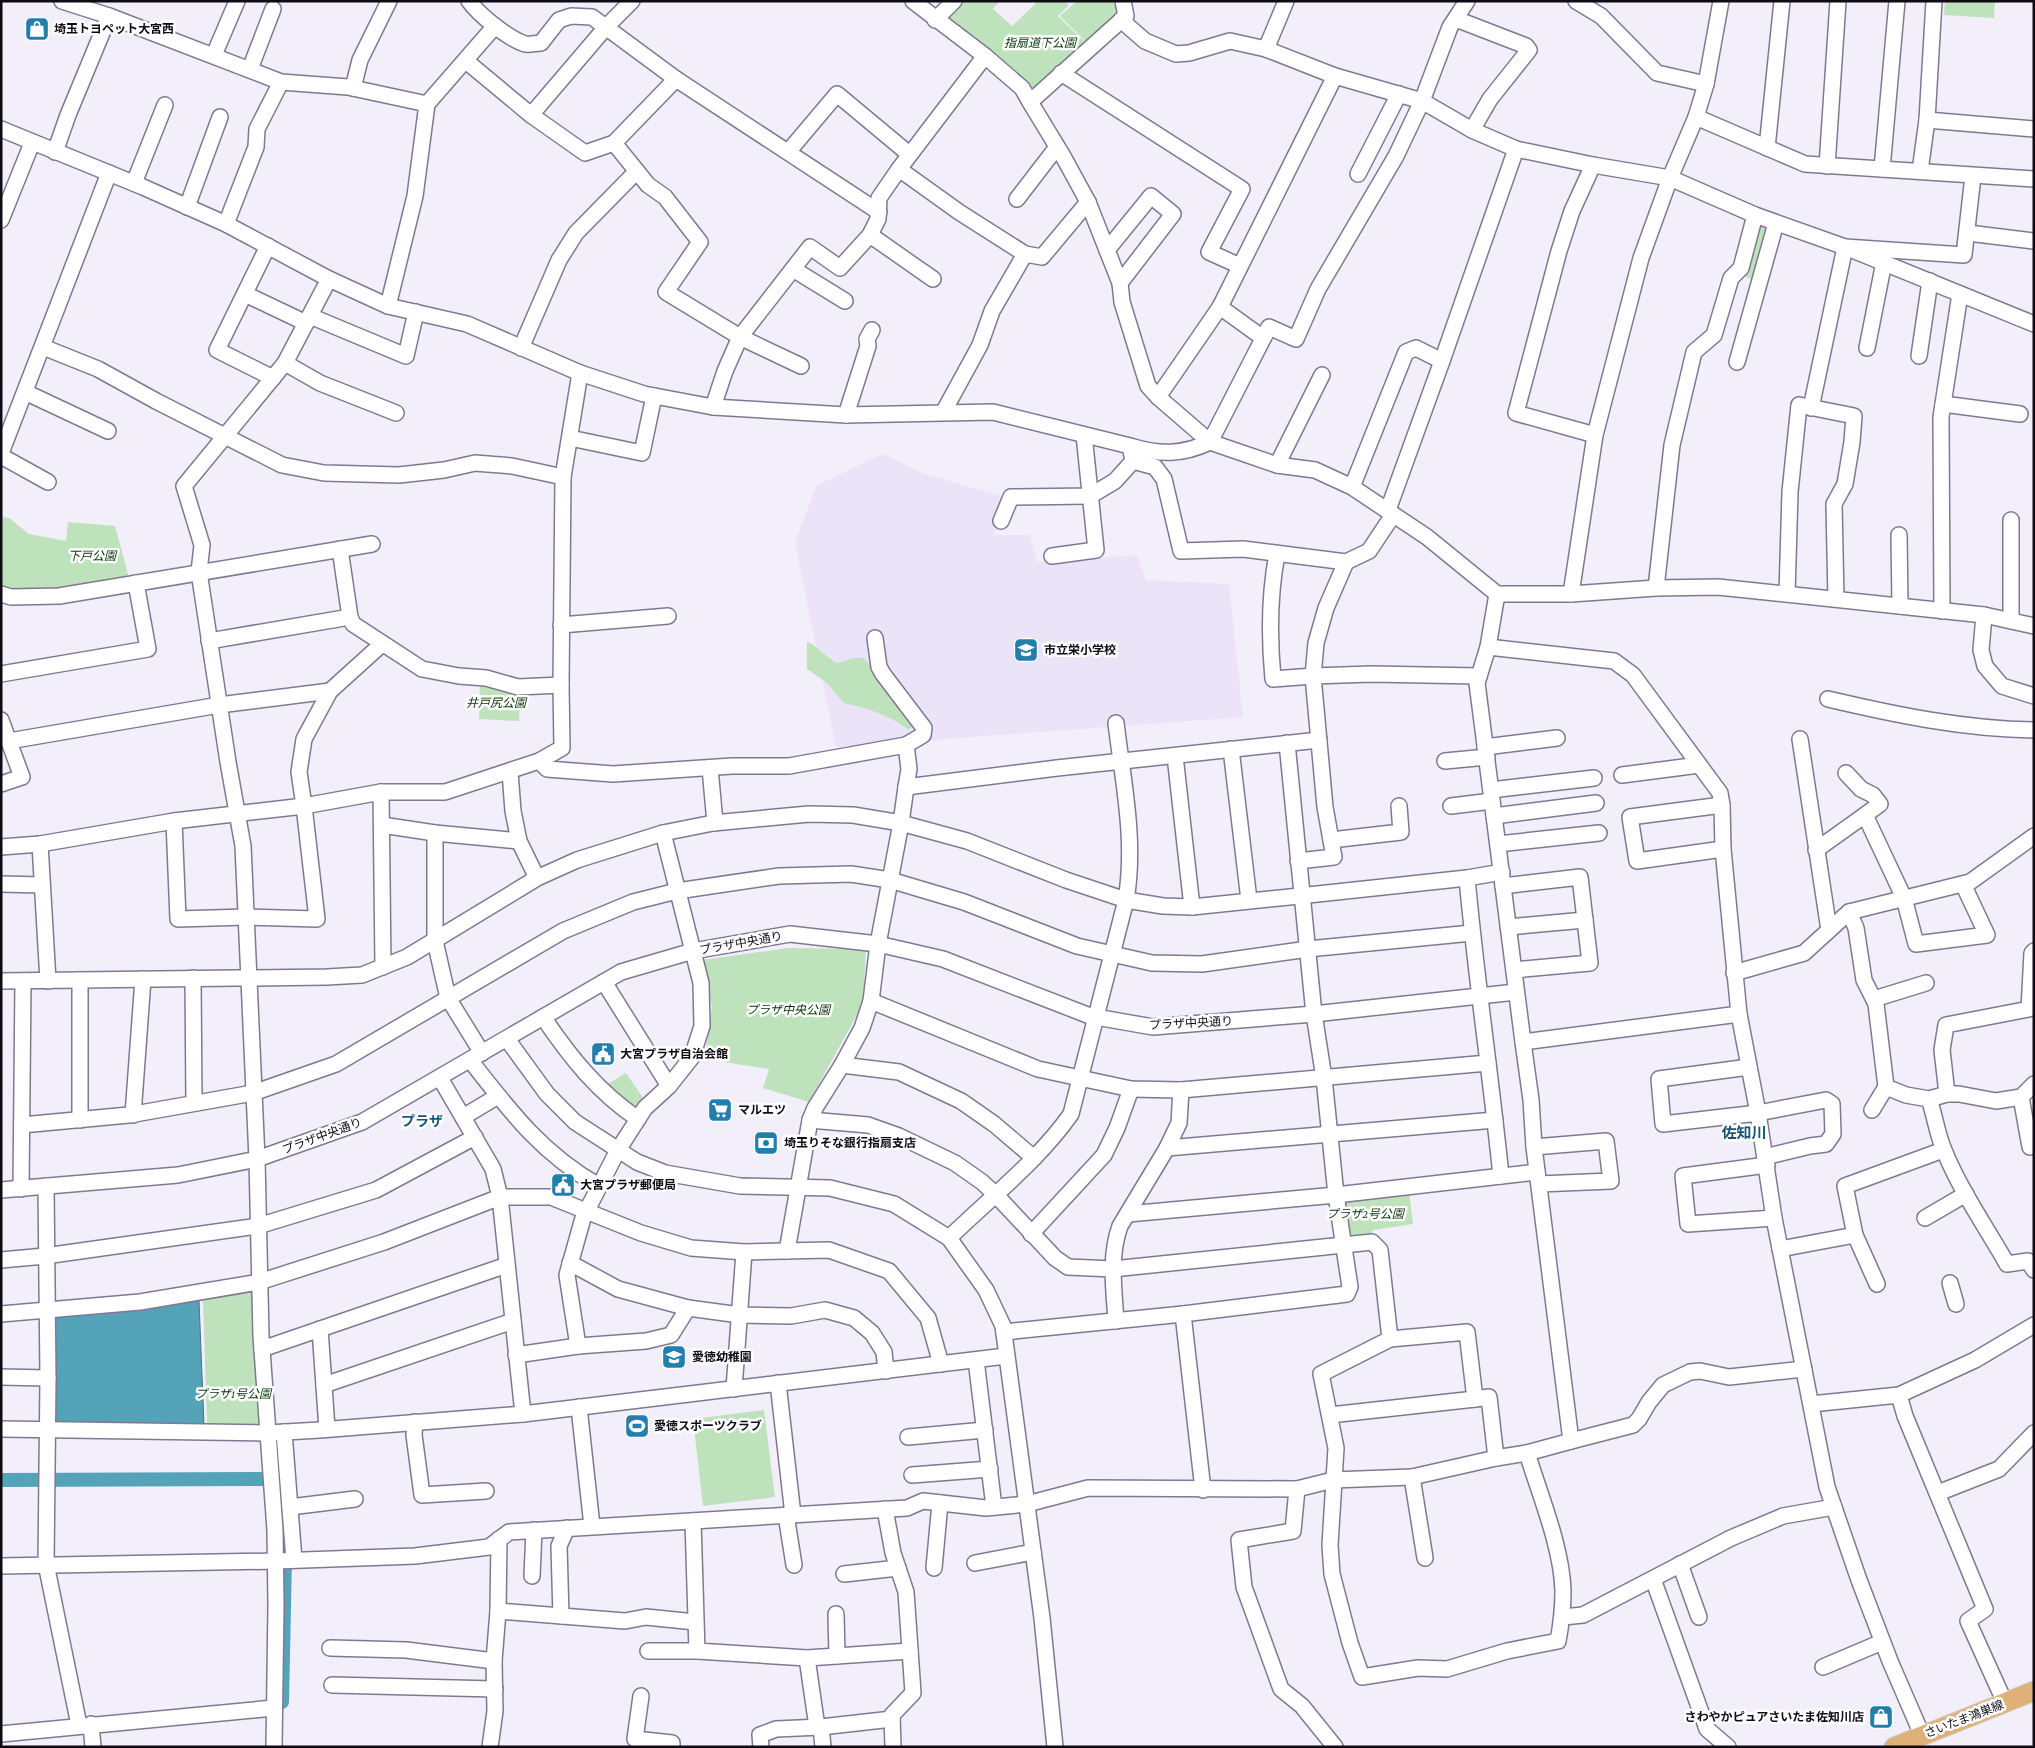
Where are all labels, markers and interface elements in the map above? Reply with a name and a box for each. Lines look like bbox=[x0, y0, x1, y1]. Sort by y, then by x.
shop icon: 埼玉トヨペット大宮西 bbox=[24, 16, 50, 42]
place label: 埼玉トヨペット大宮西 bbox=[54, 22, 174, 36]
park label: 指扇道下公園 bbox=[1004, 36, 1078, 50]
park label: 下戸公園 bbox=[68, 549, 118, 563]
school or university icon: 市立栄小学校 bbox=[1013, 637, 1039, 663]
place label: 市立栄小学校 bbox=[1044, 643, 1116, 657]
park label: 井戸尻公園 bbox=[466, 696, 528, 710]
street label: プラザ中央通り bbox=[698, 929, 784, 957]
park label: プラザ中央公園 bbox=[746, 1003, 832, 1017]
street label: プラザ中央通り bbox=[1149, 1014, 1233, 1032]
public building icon: 大宮プラザ自治会館 bbox=[590, 1041, 616, 1067]
place label: 大宮プラザ自治会館 bbox=[620, 1047, 728, 1061]
supermarket icon: マルエツ bbox=[707, 1097, 733, 1123]
place label: マルエツ bbox=[738, 1103, 786, 1117]
district label: プラザ bbox=[401, 1113, 443, 1129]
street label: プラザ中央通り bbox=[280, 1115, 364, 1157]
district label: 佐知川 bbox=[1721, 1125, 1767, 1141]
bank icon: 埼玉りそな銀行指扇支店 bbox=[753, 1130, 779, 1156]
place label: 埼玉りそな銀行指扇支店 bbox=[784, 1136, 916, 1150]
public building icon: 大宮プラザ郵便局 bbox=[550, 1172, 576, 1198]
place label: 大宮プラザ郵便局 bbox=[580, 1178, 676, 1192]
park label: プラザ2号公園 bbox=[1326, 1207, 1406, 1221]
school or university icon: 愛徳幼稚園 bbox=[661, 1344, 687, 1370]
place label: 愛徳幼稚園 bbox=[692, 1350, 752, 1364]
park label: プラザ1号公園 bbox=[195, 1387, 273, 1401]
sports icon: 愛徳スポーツクラブ bbox=[624, 1413, 650, 1439]
place label: 愛徳スポーツクラブ bbox=[654, 1419, 762, 1433]
street label: さいたま鴻巣線 bbox=[1922, 1697, 2006, 1741]
shop icon: さわやかピュアさいたま佐知川店 bbox=[1868, 1704, 1894, 1730]
place label: さわやかピュアさいたま佐知川店 bbox=[1685, 1710, 1864, 1724]

